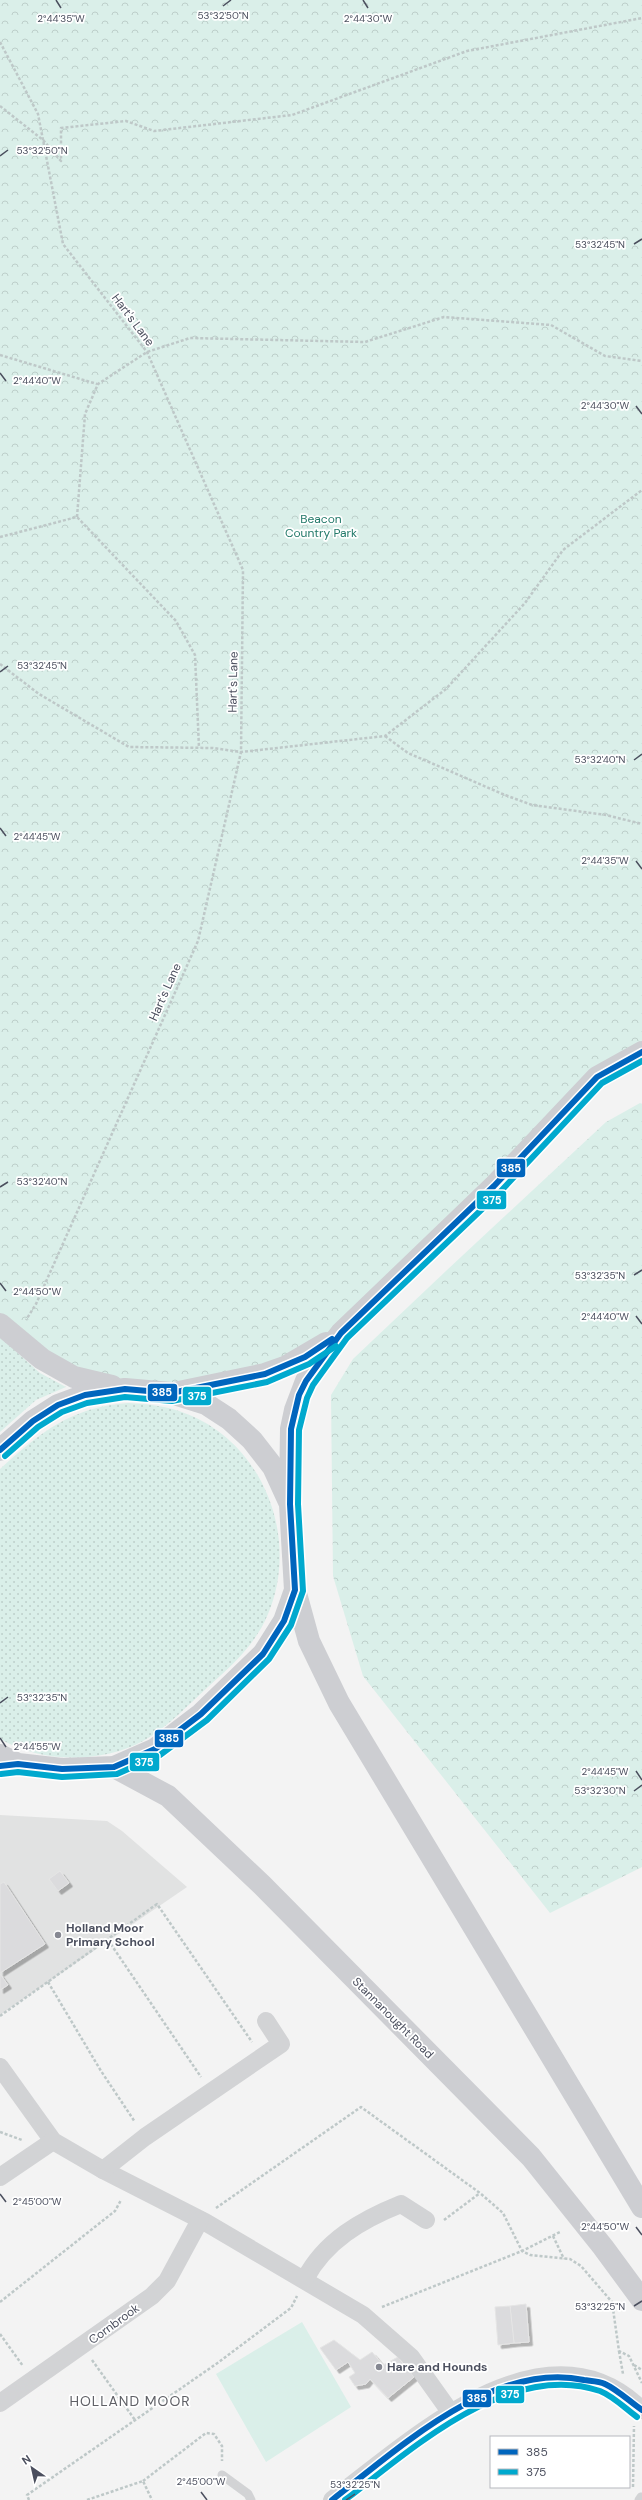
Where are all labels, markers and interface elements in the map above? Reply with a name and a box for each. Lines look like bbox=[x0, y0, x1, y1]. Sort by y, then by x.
text: 53°32'50"N bbox=[197, 9, 249, 22]
text: 2°44'35"W bbox=[37, 12, 85, 25]
text: 2°44'30"W bbox=[344, 12, 392, 25]
text: 53°32'50"N bbox=[16, 144, 68, 157]
text: 53°32'45"N bbox=[575, 238, 625, 251]
street label: Hart's Lane bbox=[108, 291, 158, 350]
text: 2°44'40"W bbox=[13, 374, 61, 387]
text: 2°44'30"W bbox=[581, 399, 629, 412]
park label: Beacon Country Park bbox=[285, 511, 357, 541]
street label: Hart's Lane bbox=[224, 651, 242, 713]
text: 53°32'45"N bbox=[17, 659, 67, 672]
text: 53°32'40"N bbox=[575, 753, 626, 766]
text: 2°44'45"W bbox=[14, 830, 61, 843]
text: 2°44'35"W bbox=[581, 854, 629, 867]
street label: Hart's Lane bbox=[145, 960, 185, 1023]
line badge: 385 bbox=[496, 1158, 526, 1178]
text: 385 bbox=[501, 1161, 521, 1175]
text: 53°32'40"N bbox=[17, 1175, 68, 1188]
line badge: 375 bbox=[476, 1190, 507, 1210]
text: 375 bbox=[482, 1193, 502, 1207]
text: 53°32'35"N bbox=[575, 1269, 625, 1282]
text: 2°44'50"W bbox=[13, 1285, 61, 1298]
text: 2°44'40"W bbox=[581, 1310, 629, 1323]
line badge: 385 bbox=[147, 1383, 178, 1402]
text: 385 bbox=[152, 1385, 172, 1399]
line badge: 375 bbox=[182, 1386, 212, 1406]
text: 375 bbox=[187, 1389, 207, 1403]
text: 53°32'35"N bbox=[17, 1691, 67, 1704]
line badge: 385 bbox=[154, 1729, 184, 1748]
text: 385 bbox=[159, 1731, 179, 1745]
text: 2°44'55"W bbox=[13, 1740, 61, 1753]
line badge: 375 bbox=[129, 1752, 160, 1772]
text: 375 bbox=[134, 1755, 154, 1769]
text: 2°44'45"W bbox=[582, 1765, 629, 1778]
text: 53°32'30"N bbox=[574, 1784, 626, 1797]
place label: Holland Moor Primary School bbox=[66, 1920, 155, 1950]
marker: Holland Moor Primary School bbox=[53, 1930, 63, 1940]
street label: Stannanought Road bbox=[349, 1974, 437, 2062]
text: 2°45'00"W bbox=[12, 2195, 62, 2208]
text: 2°44'50"W bbox=[581, 2220, 629, 2233]
street label: Cornbrook bbox=[85, 2300, 143, 2348]
text: 53°32'25"N bbox=[575, 2300, 625, 2313]
place label: Hare and Hounds bbox=[387, 2359, 488, 2375]
marker: Hare and Hounds bbox=[374, 2362, 384, 2372]
line badge: 375 bbox=[495, 2385, 525, 2404]
text: 375 bbox=[500, 2387, 520, 2401]
line badge: 385 bbox=[462, 2389, 492, 2408]
text: 385 bbox=[467, 2391, 487, 2405]
district label: HOLLAND MOOR bbox=[69, 2392, 191, 2410]
legend bbox=[490, 2436, 630, 2488]
text: 385 bbox=[526, 2444, 548, 2460]
north arrow bbox=[12, 2448, 52, 2488]
text: N bbox=[19, 2452, 34, 2468]
text: 375 bbox=[526, 2464, 546, 2480]
text: 2°45'00"W bbox=[176, 2475, 226, 2488]
text: 53°32'25"N bbox=[330, 2478, 380, 2491]

